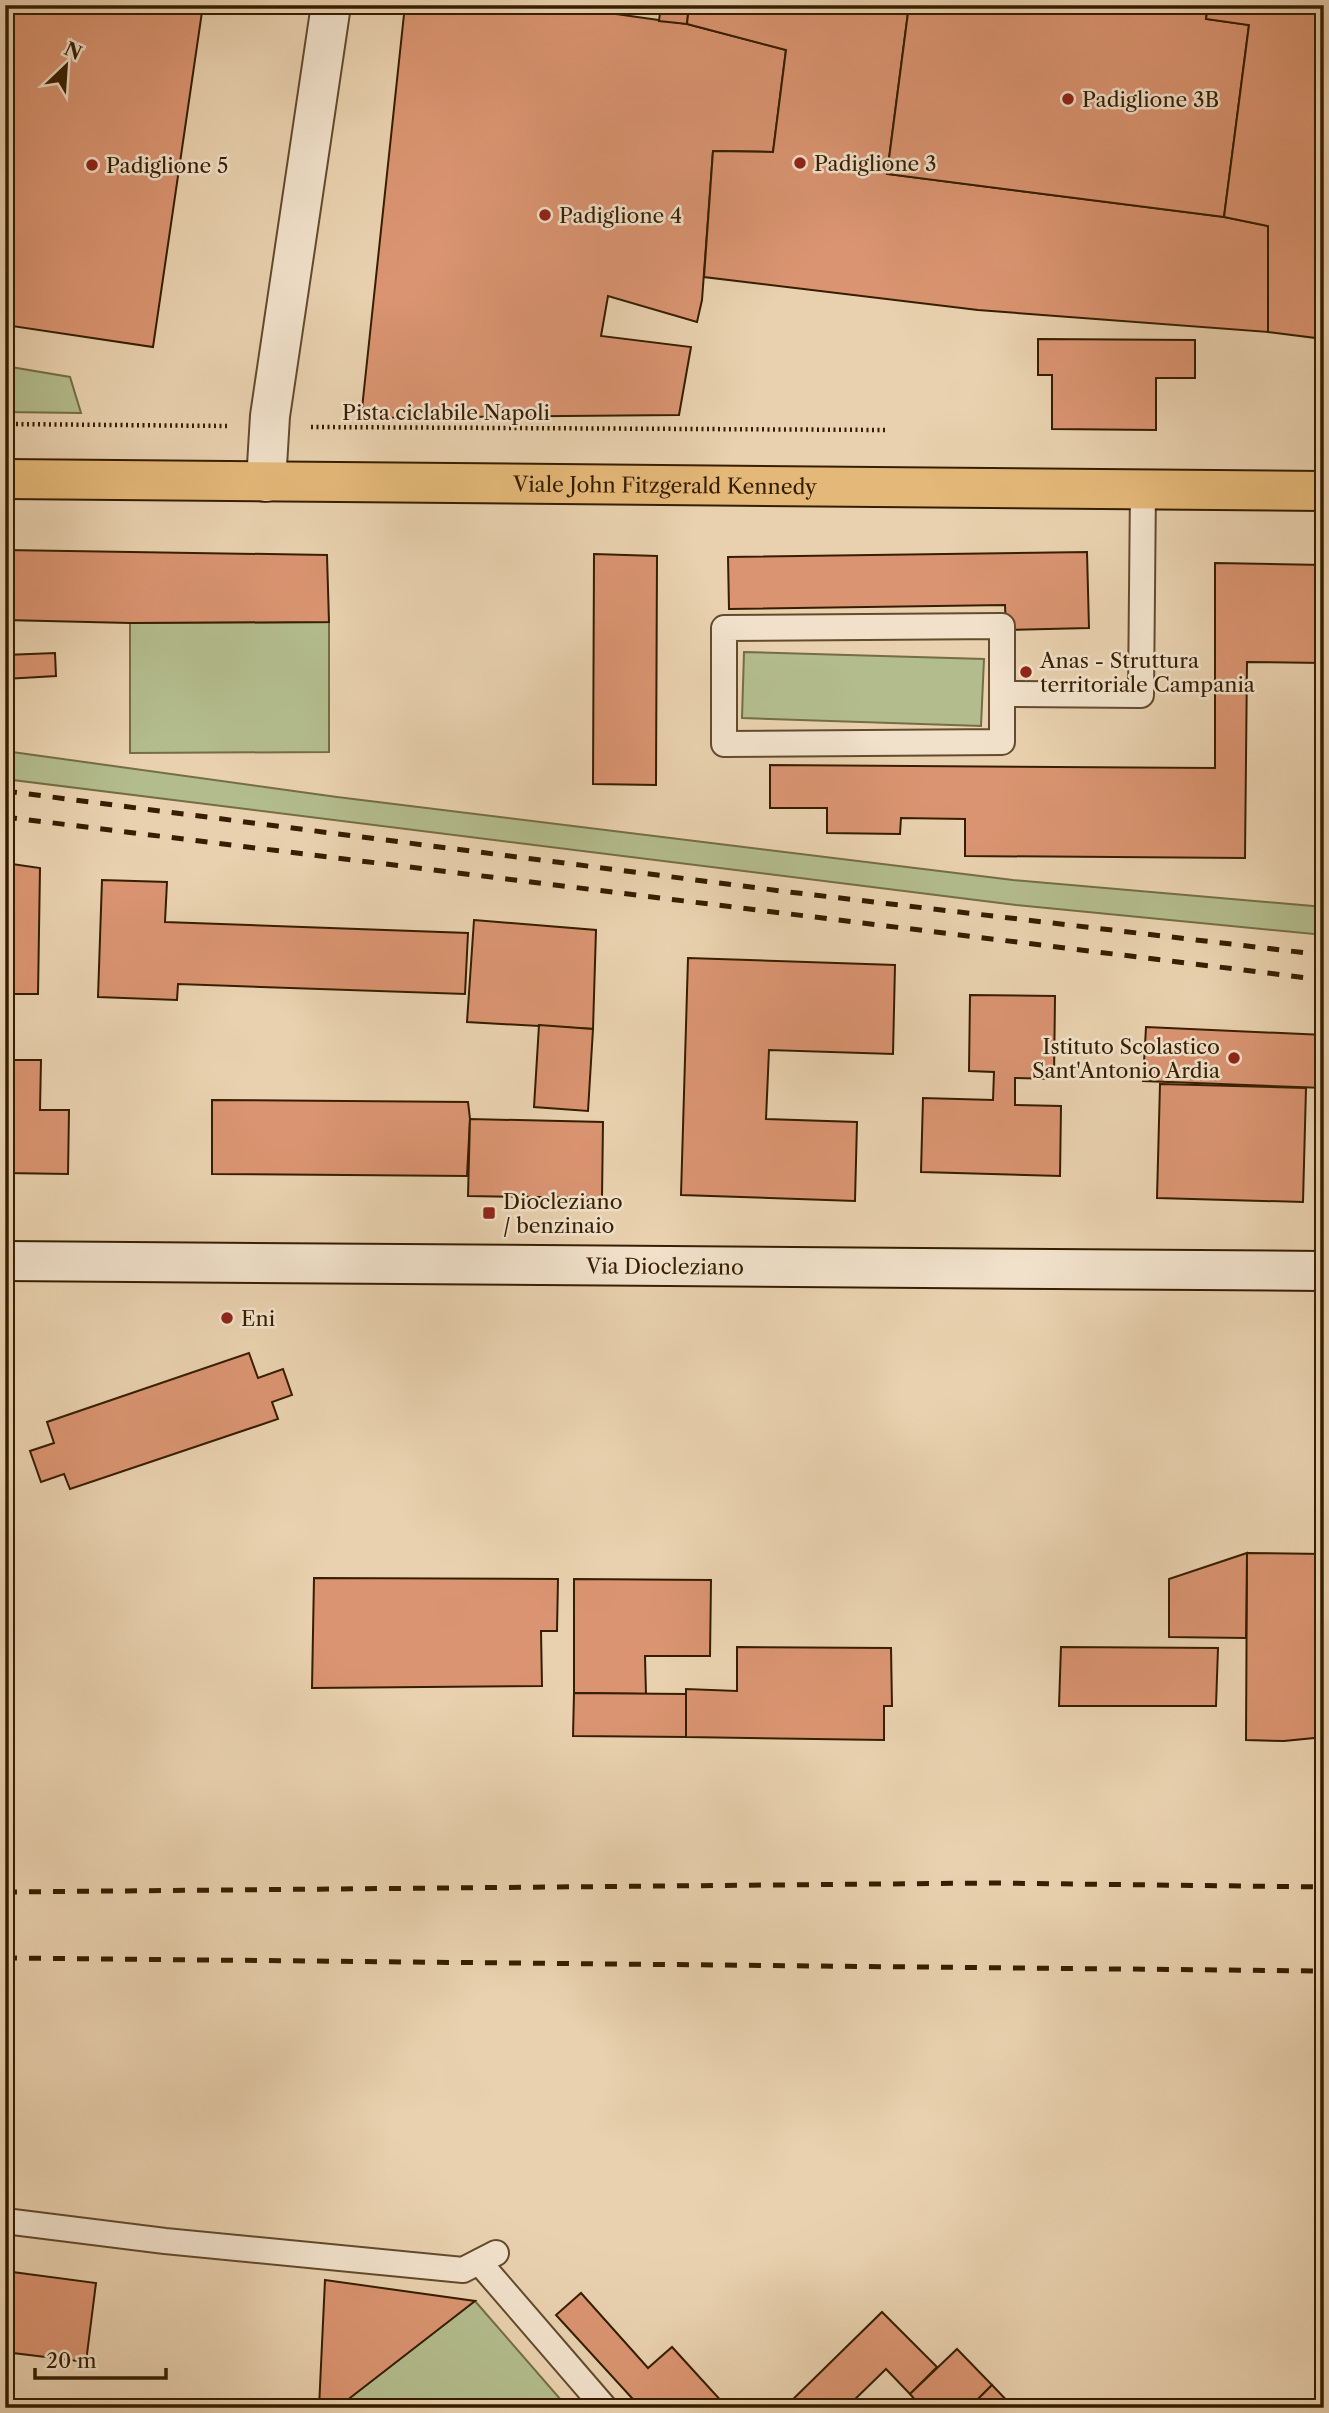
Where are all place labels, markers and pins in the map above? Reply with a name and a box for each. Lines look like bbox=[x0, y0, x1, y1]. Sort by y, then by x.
place label: Padiglione 3B bbox=[1082, 87, 1219, 112]
marker: Padiglione 3B bbox=[1060, 91, 1076, 107]
place label: Padiglione 3 bbox=[814, 151, 936, 176]
place label: Padiglione 5 bbox=[106, 153, 228, 178]
marker: Padiglione 3 bbox=[792, 155, 808, 171]
marker: Padiglione 5 bbox=[84, 157, 100, 173]
place label: Padiglione 4 bbox=[559, 203, 682, 228]
marker: Padiglione 4 bbox=[537, 207, 553, 223]
place label: Anas - Struttura territoriale Campania bbox=[1039, 648, 1256, 697]
marker: Anas - Struttura territoriale Campania bbox=[1018, 664, 1034, 680]
place label: Istituto Scolastico Sant'Antonio Ardia bbox=[1032, 1034, 1221, 1083]
marker: Istituto Scolastico Sant'Antonio Ardia bbox=[1226, 1050, 1242, 1066]
place label: Diocleziano / benzinaio bbox=[503, 1189, 623, 1238]
marker: Diocleziano / benzinaio bbox=[481, 1205, 497, 1221]
place label: Eni bbox=[241, 1306, 275, 1331]
marker: Eni bbox=[219, 1310, 235, 1326]

